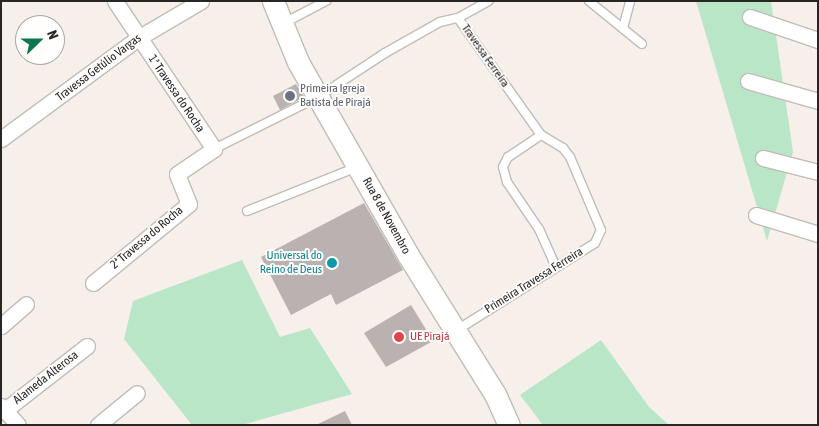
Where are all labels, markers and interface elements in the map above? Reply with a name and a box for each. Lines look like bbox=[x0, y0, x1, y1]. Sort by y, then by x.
north arrow bbox=[15, 15, 65, 65]
street label: Travessa Ferreira bbox=[458, 22, 512, 90]
text: N bbox=[44, 28, 62, 42]
street label: Travessa Getúlio Vargas bbox=[54, 31, 144, 105]
street label: 1ª Travessa do Rocha bbox=[145, 53, 207, 135]
place label: Primeira Igreja Batista de Pirajá bbox=[300, 82, 371, 110]
marker: Primeira Igreja Batista de Pirajá bbox=[284, 90, 296, 102]
street label: Rua 8 de Novembro bbox=[359, 175, 413, 257]
street label: 2ª Travessa do Rocha bbox=[108, 203, 186, 273]
street label: Primeira Travessa Ferreira bbox=[482, 245, 586, 317]
place label: Universal do Reino de Deus bbox=[260, 249, 322, 277]
marker: Universal do Reino de Deus bbox=[326, 257, 338, 269]
marker: UE Pirajá bbox=[392, 330, 406, 344]
place label: UE Pirajá bbox=[410, 330, 449, 344]
street label: Alameda Alterosa bbox=[11, 348, 81, 408]

